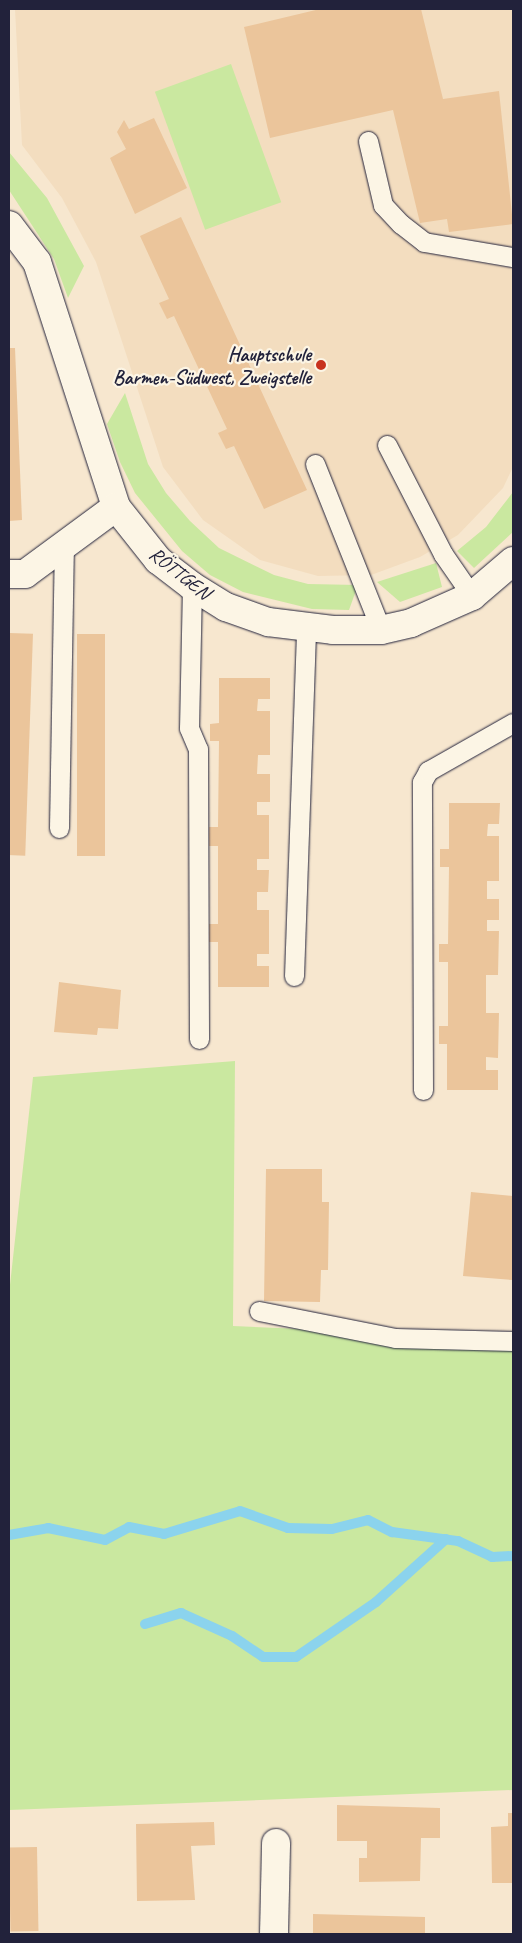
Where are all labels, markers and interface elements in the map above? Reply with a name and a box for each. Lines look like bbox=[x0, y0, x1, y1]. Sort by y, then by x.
place label: Hauptschule Barmen-Südwest, Zweigstelle bbox=[113, 342, 311, 389]
marker: Hauptschule Barmen-Südwest, Zweigstelle bbox=[315, 359, 327, 371]
street label: RÖTTGEN bbox=[145, 542, 215, 604]

